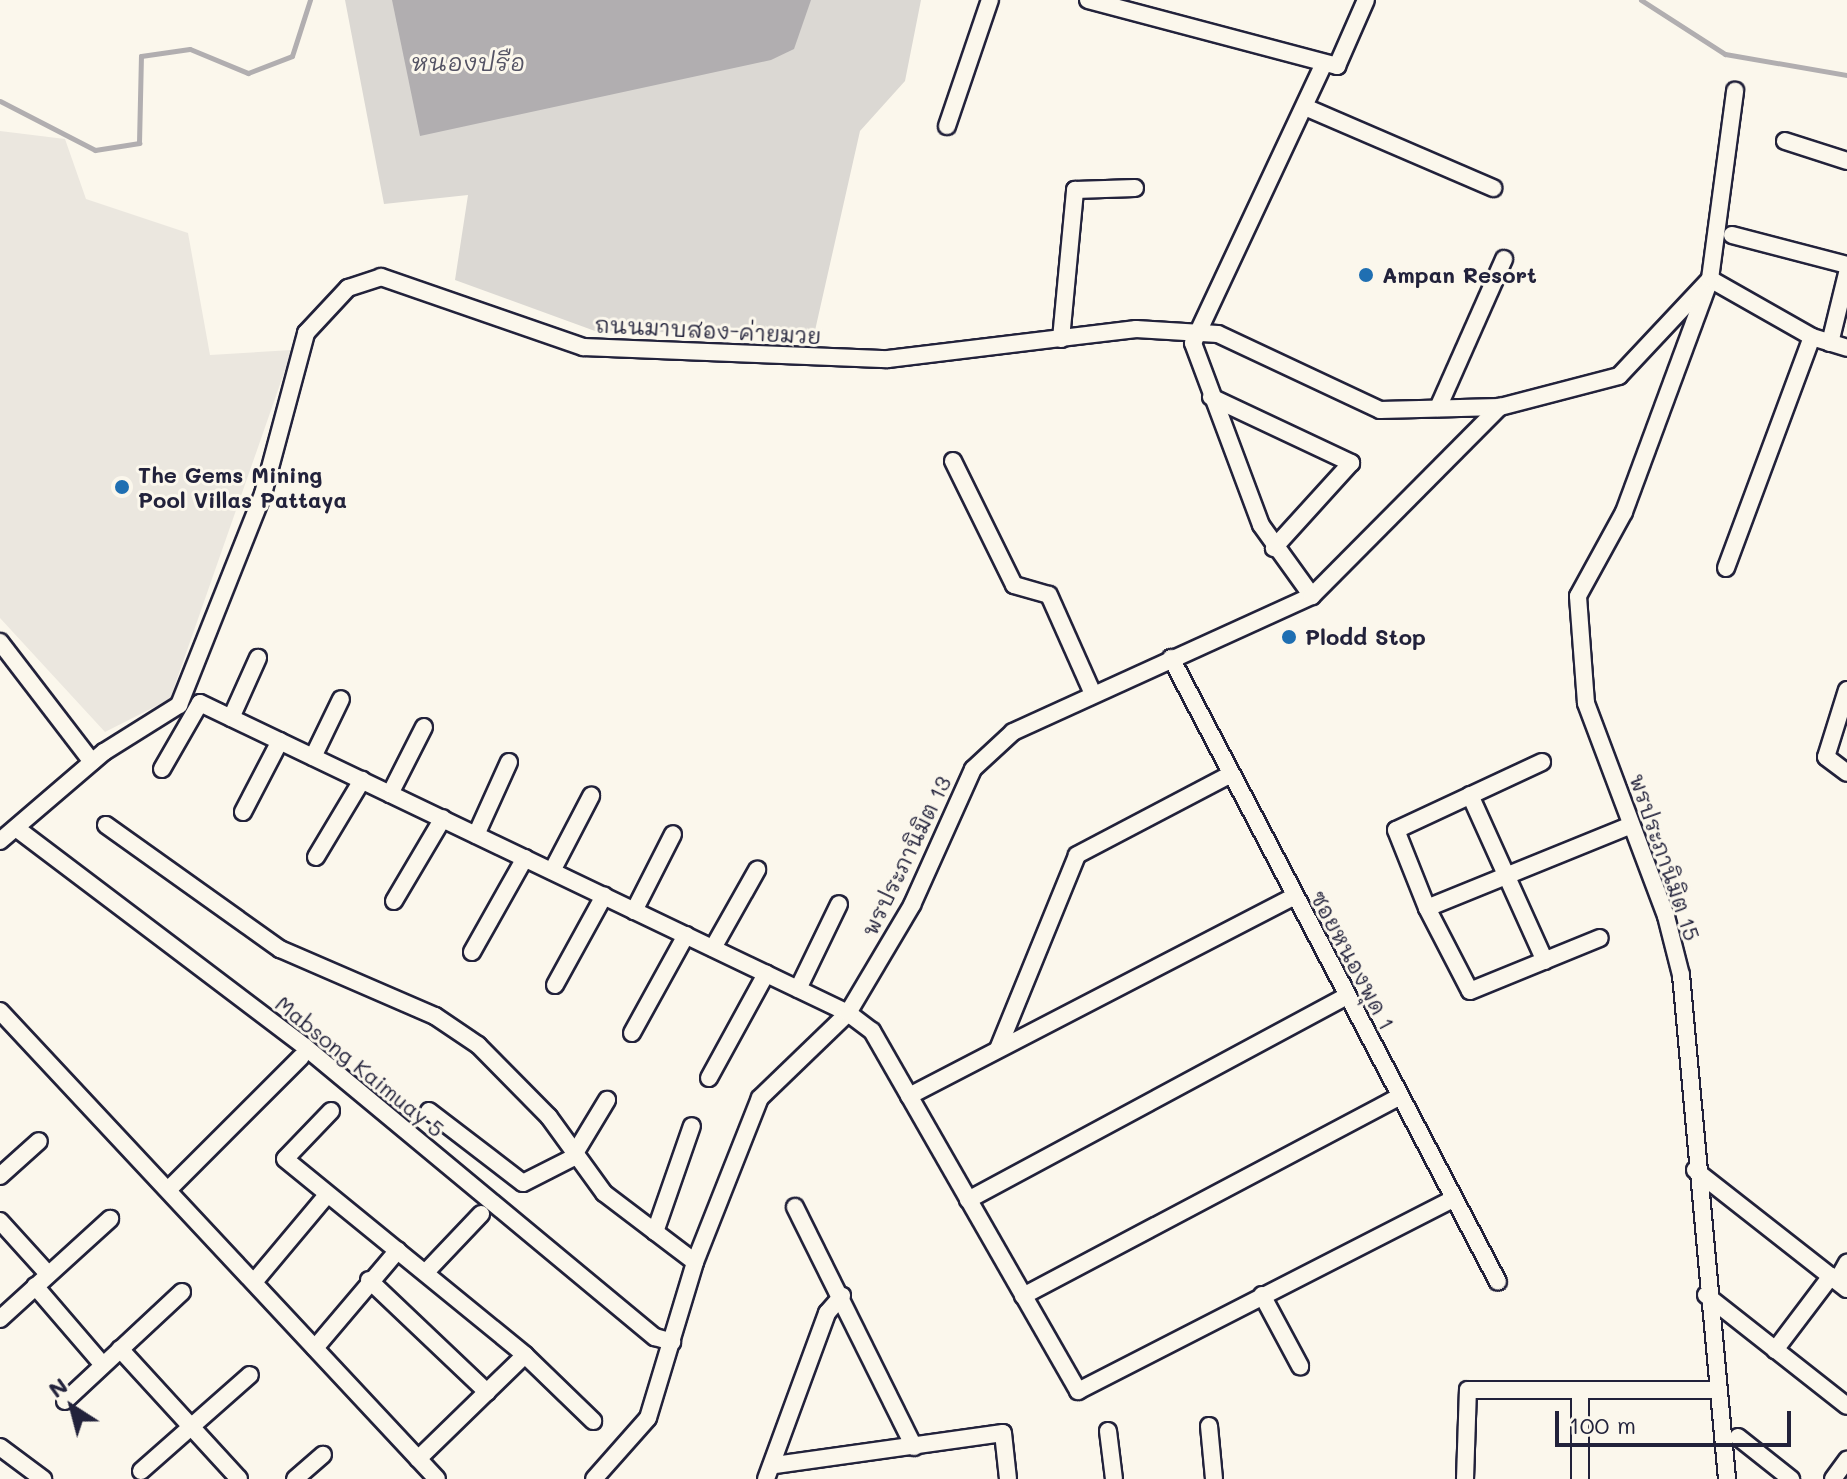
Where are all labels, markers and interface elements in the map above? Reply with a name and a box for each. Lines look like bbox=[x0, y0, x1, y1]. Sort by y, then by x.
water label: หนองปรือ bbox=[411, 48, 525, 76]
place label: Ampan Resort bbox=[1382, 262, 1537, 288]
marker: Ampan Resort bbox=[1357, 266, 1375, 284]
street label: ถนนมาบสอง-ค่ายมวย bbox=[594, 311, 822, 349]
place label: The Gems Mining Pool Villas Pattaya bbox=[138, 461, 347, 512]
marker: The Gems Mining Pool Villas Pattaya bbox=[113, 478, 131, 496]
place label: Plodd Stop bbox=[1305, 624, 1426, 650]
marker: Plodd Stop bbox=[1280, 628, 1298, 646]
street label: พรประภานิมิต 15 bbox=[1624, 770, 1706, 944]
street label: พรประภานิมิต 13 bbox=[856, 772, 956, 940]
street label: ซอยหนองพุด 1 bbox=[1305, 886, 1401, 1034]
street label: Mabsong Kaimuay 5 bbox=[270, 990, 450, 1142]
north arrow bbox=[32, 1367, 112, 1447]
text: N bbox=[42, 1371, 73, 1404]
scale bar bbox=[1559, 1395, 1795, 1445]
text: 100 m bbox=[1569, 1409, 1636, 1440]

